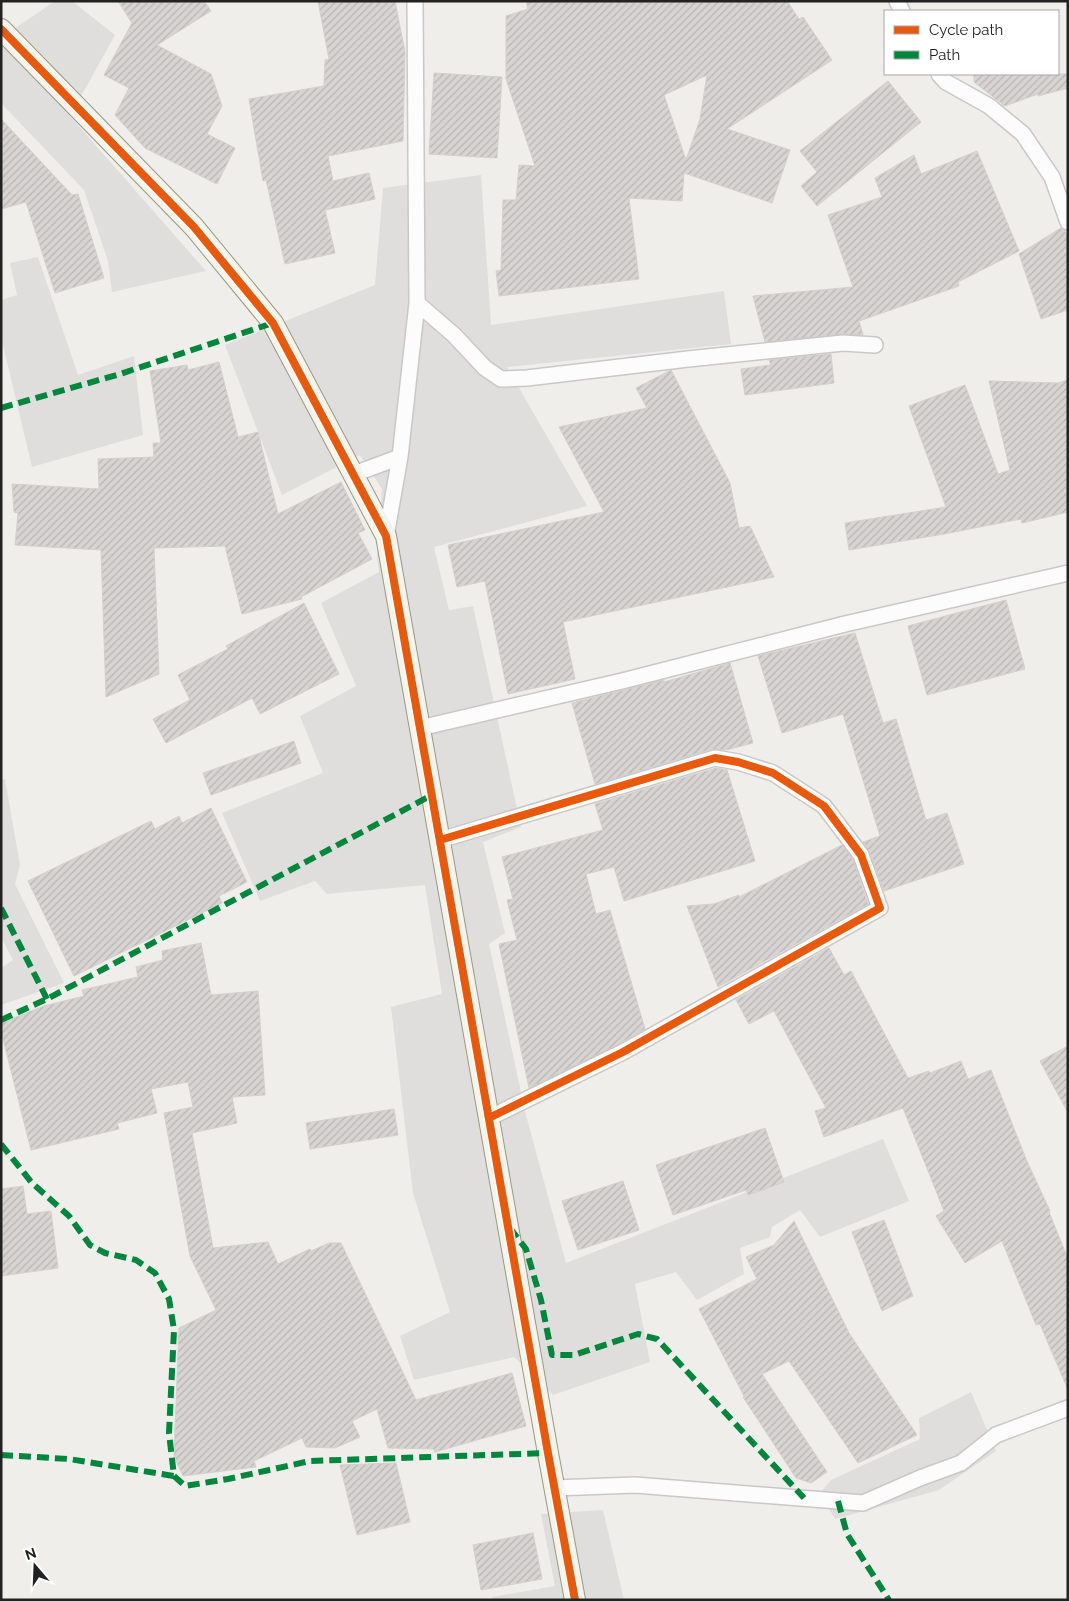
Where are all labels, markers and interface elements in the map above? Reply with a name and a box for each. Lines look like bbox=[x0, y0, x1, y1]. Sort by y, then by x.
legend bbox=[884, 10, 1059, 75]
text: Cycle path bbox=[929, 21, 1003, 39]
text: Path bbox=[929, 46, 960, 64]
north arrow bbox=[10, 1541, 60, 1591]
text: N bbox=[23, 1544, 38, 1563]

